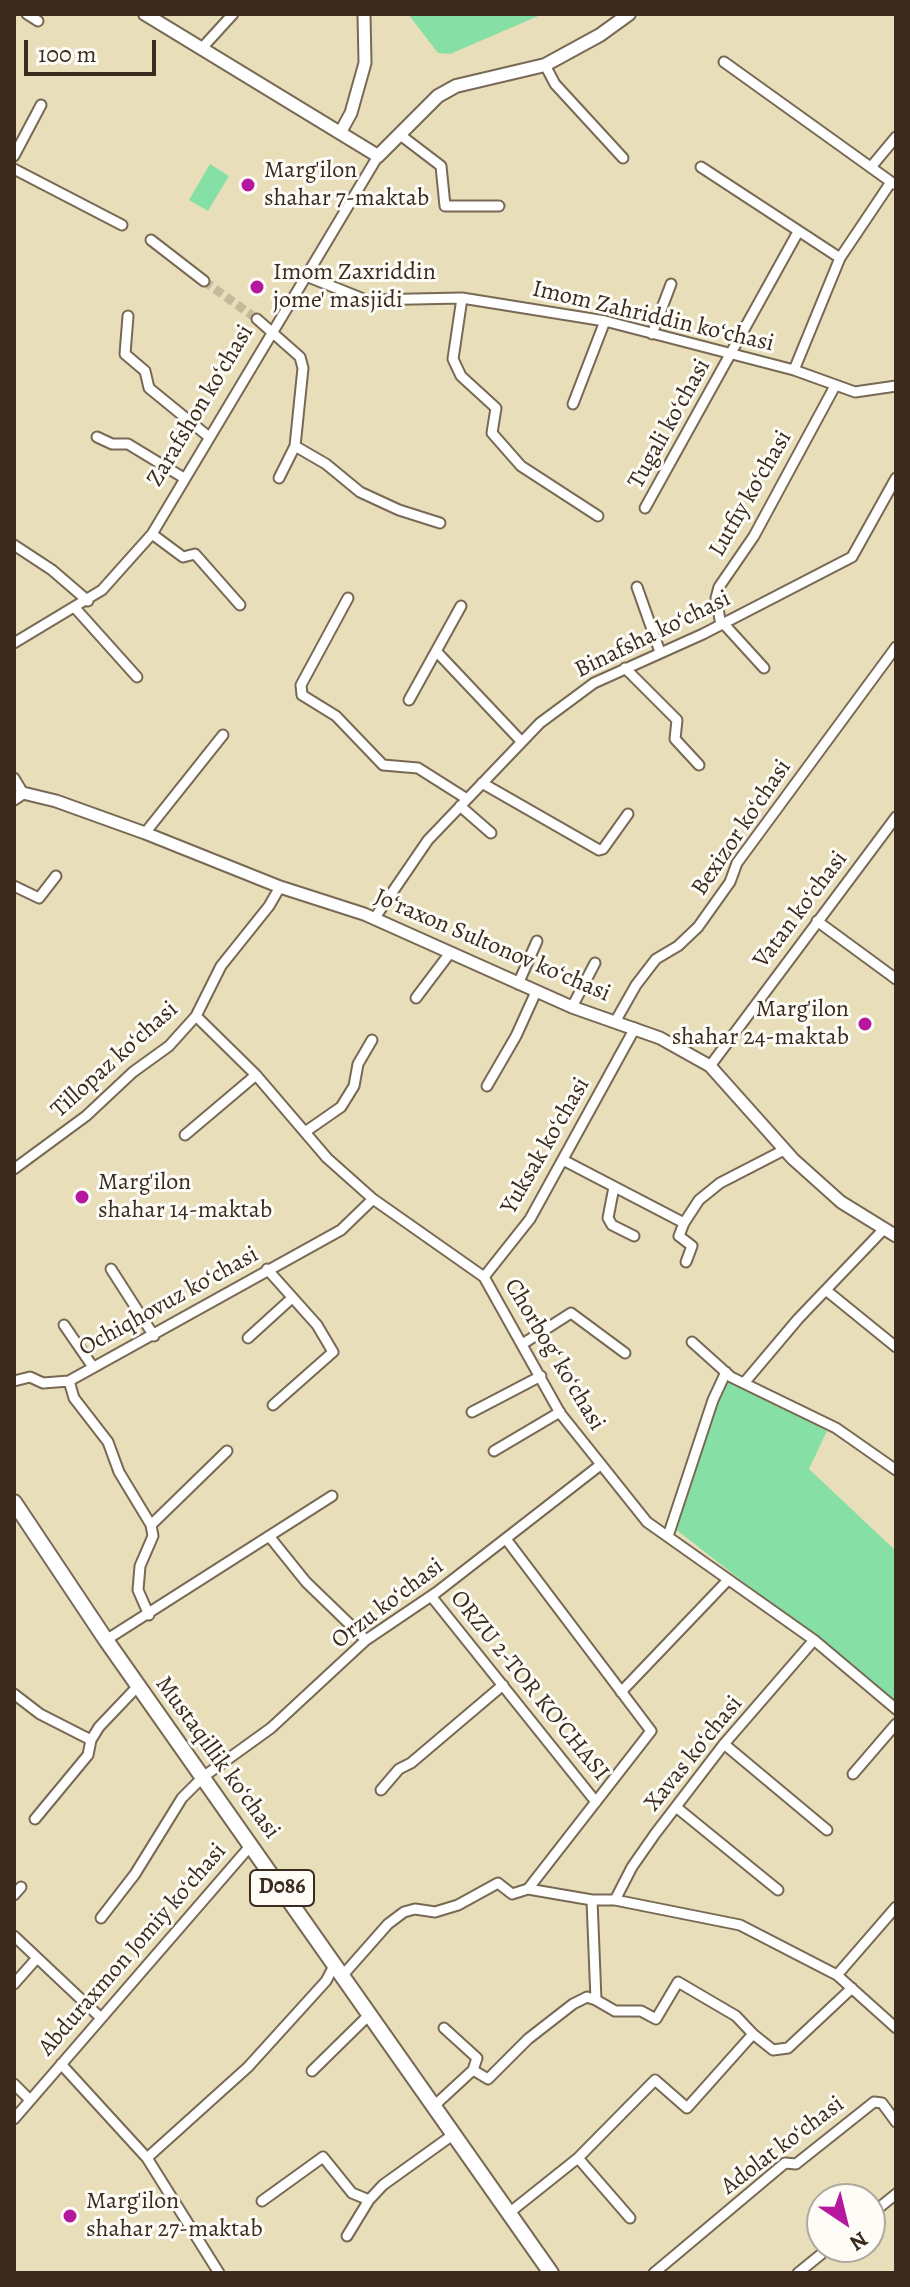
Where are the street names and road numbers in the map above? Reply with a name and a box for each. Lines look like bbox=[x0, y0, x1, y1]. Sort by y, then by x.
street label: Imom Zahriddin koʻchasi bbox=[529, 275, 777, 359]
street label: Zarafshon koʻchasi bbox=[141, 320, 261, 492]
street label: Tugali koʻchasi bbox=[623, 354, 717, 494]
street label: Lutfiy koʻchasi bbox=[703, 426, 799, 562]
street label: Binafsha koʻchasi bbox=[570, 585, 736, 685]
street label: Bexizor koʻchasi bbox=[686, 755, 798, 901]
street label: Vatan koʻchasi bbox=[748, 846, 854, 974]
street label: Joʻraxon Sultonov koʻchasi bbox=[370, 883, 614, 1009]
street label: Tillopaz koʻchasi bbox=[46, 996, 184, 1124]
street label: Yuksak koʻchasi bbox=[495, 1073, 597, 1219]
street label: Ochiqhovuz koʻchasi bbox=[74, 1241, 264, 1363]
street label: Chorbogʻ koʻchasi bbox=[497, 1274, 611, 1436]
street label: Orzu koʻchasi bbox=[326, 1553, 450, 1655]
street label: ORZU 2-TOR KO'CHASI bbox=[443, 1585, 615, 1787]
street label: Mustaqillik koʻchasi bbox=[148, 1671, 286, 1845]
street label: Xavas koʻchasi bbox=[639, 1690, 749, 1818]
street label: Abduraxmon Jomiy koʻchasi bbox=[33, 1838, 233, 2062]
road number: D086 bbox=[250, 1870, 314, 1906]
street label: Adolat koʻchasi bbox=[716, 2090, 850, 2202]

